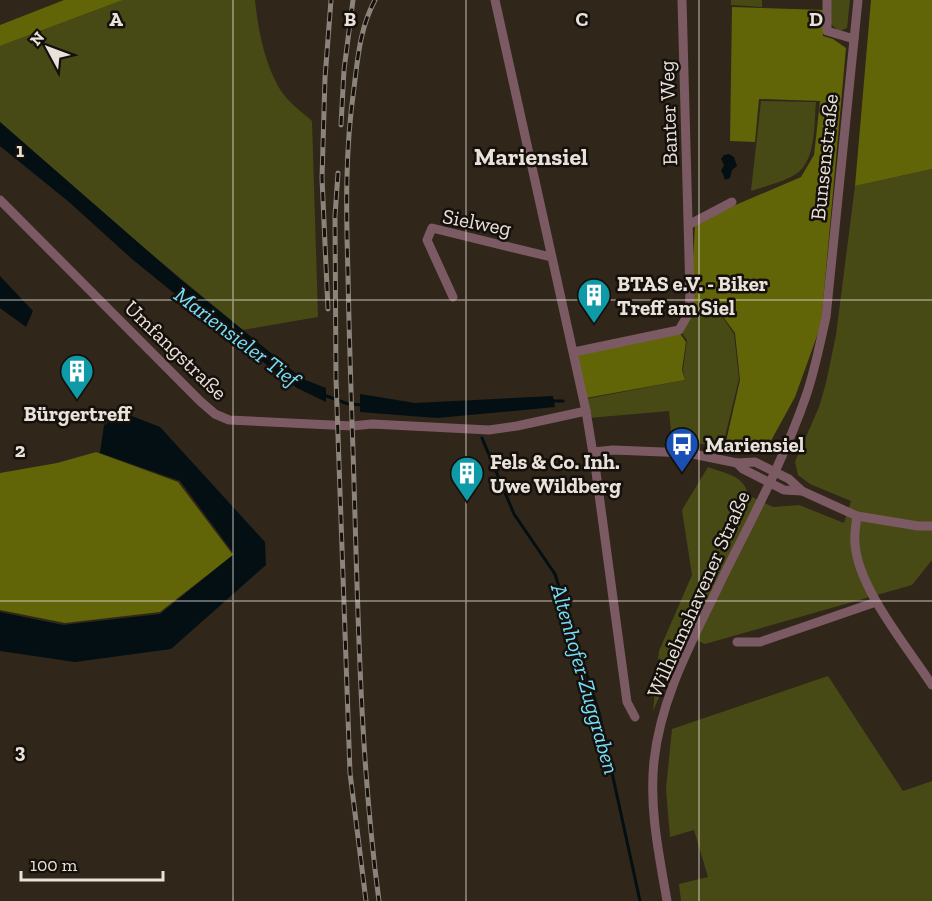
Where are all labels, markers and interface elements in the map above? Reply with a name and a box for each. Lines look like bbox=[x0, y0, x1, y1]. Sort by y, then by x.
text: A bbox=[109, 7, 123, 31]
text: B bbox=[344, 7, 356, 31]
text: C bbox=[576, 7, 589, 31]
text: D bbox=[809, 7, 823, 31]
north arrow bbox=[18, 18, 78, 78]
text: N bbox=[26, 28, 48, 49]
street label: Banter Weg bbox=[654, 60, 682, 166]
street label: Bunsenstraße bbox=[805, 92, 843, 222]
text: 1 bbox=[16, 138, 24, 162]
district label: Mariensiel bbox=[474, 142, 588, 171]
street label: Sielweg bbox=[440, 203, 514, 241]
place label: BTAS e.V. - Biker Treff am Siel bbox=[617, 271, 768, 320]
building icon: BTAS e.V. - Biker Treff am Siel bbox=[576, 277, 612, 324]
water label: Mariensieler Tief bbox=[169, 281, 307, 394]
street label: Umfangstraße bbox=[120, 295, 232, 405]
building icon: Bürgertreff bbox=[59, 353, 95, 400]
place label: Bürgertreff bbox=[23, 401, 133, 426]
bus stop icon: Mariensiel bbox=[664, 426, 700, 473]
place label: Mariensiel bbox=[705, 432, 805, 457]
text: 2 bbox=[15, 438, 26, 462]
place label: Fels & Co. Inh. Uwe Wildberg bbox=[490, 449, 621, 498]
building icon: Fels & Co. Inh. Uwe Wildberg bbox=[449, 455, 485, 502]
street label: Wilhelmshavener Straße bbox=[641, 487, 755, 701]
water label: Altenhofer-Zuggraben bbox=[545, 580, 625, 777]
text: 3 bbox=[15, 739, 26, 763]
scale bar bbox=[21, 844, 164, 882]
text: 100 m bbox=[30, 854, 78, 876]

